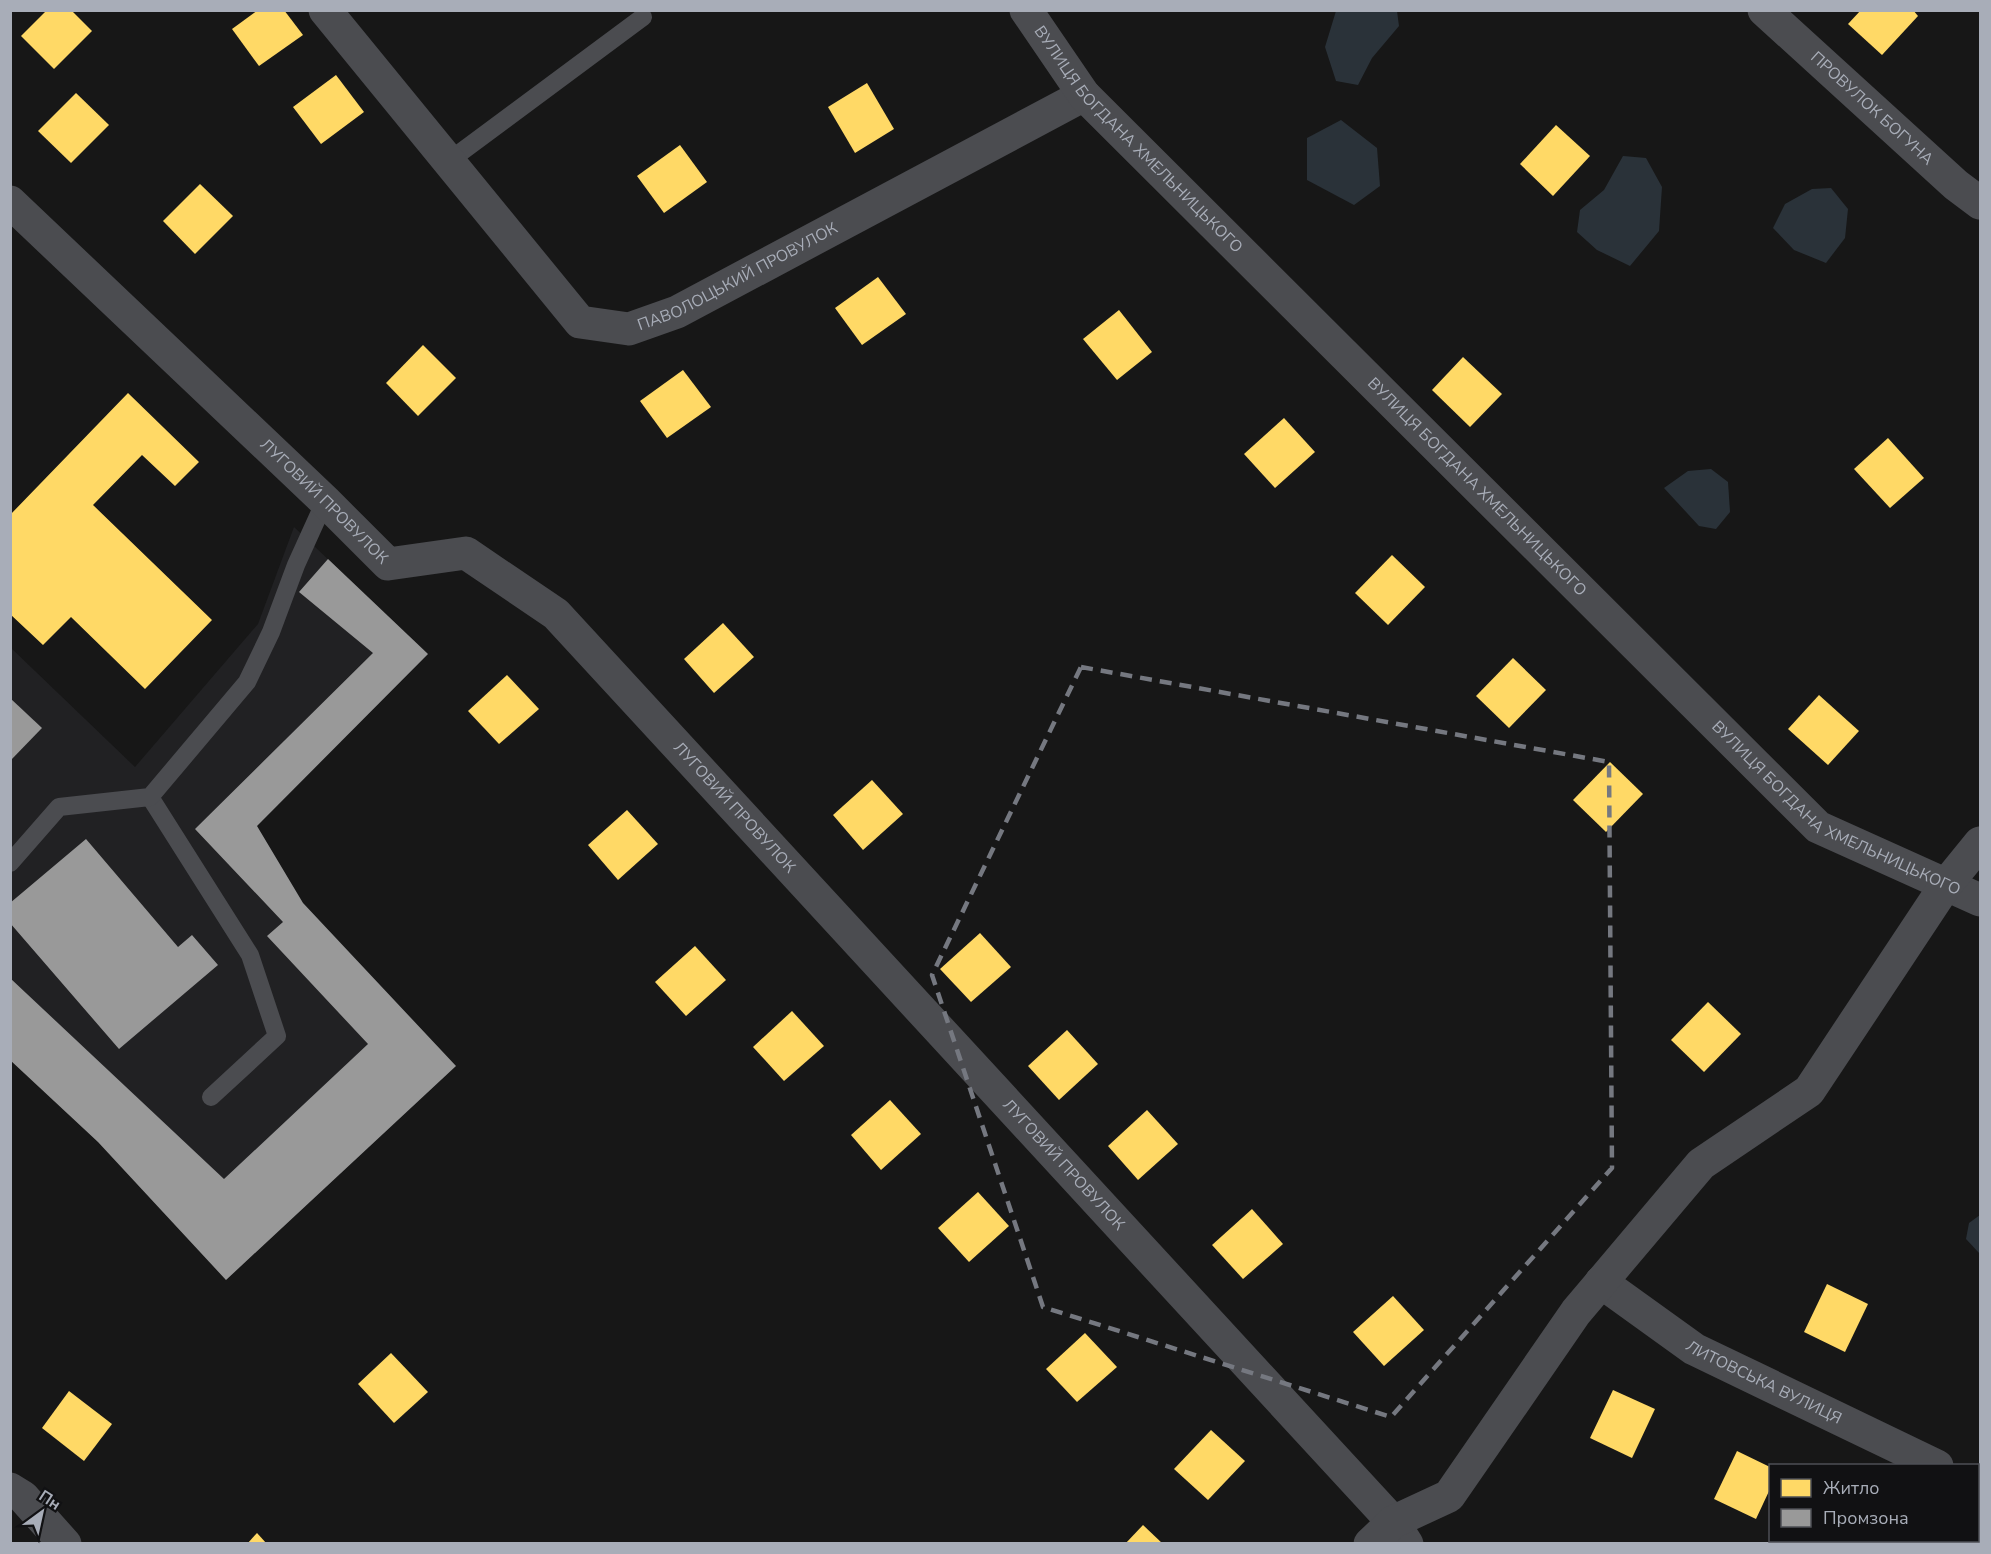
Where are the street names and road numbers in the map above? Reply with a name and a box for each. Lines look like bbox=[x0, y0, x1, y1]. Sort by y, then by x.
street label: ВУЛИЦЯ БОГДАНА ХМЕЛЬНИЦЬКОГО bbox=[1029, 21, 1247, 258]
street label: ПРОВУЛОК БОГУНА bbox=[1806, 47, 1938, 170]
street label: ПАВОЛОЦЬКИЙ ПРОВУЛОК bbox=[634, 217, 842, 336]
street label: ВУЛИЦЯ БОГДАНА ХМЕЛЬНИЦЬКОГО bbox=[1363, 373, 1592, 601]
street label: ЛУГОВИЙ ПРОВУЛОК bbox=[255, 434, 394, 570]
street label: ВУЛИЦЯ БОГДАНА ХМЕЛЬНИЦЬКОГО bbox=[1707, 716, 1964, 901]
street label: ЛУГОВИЙ ПРОВУЛОК bbox=[668, 737, 801, 878]
street label: ЛУГОВИЙ ПРОВУЛОК bbox=[998, 1094, 1130, 1236]
street label: ЛИТОВСЬКА ВУЛИЦЯ bbox=[1681, 1335, 1845, 1429]

